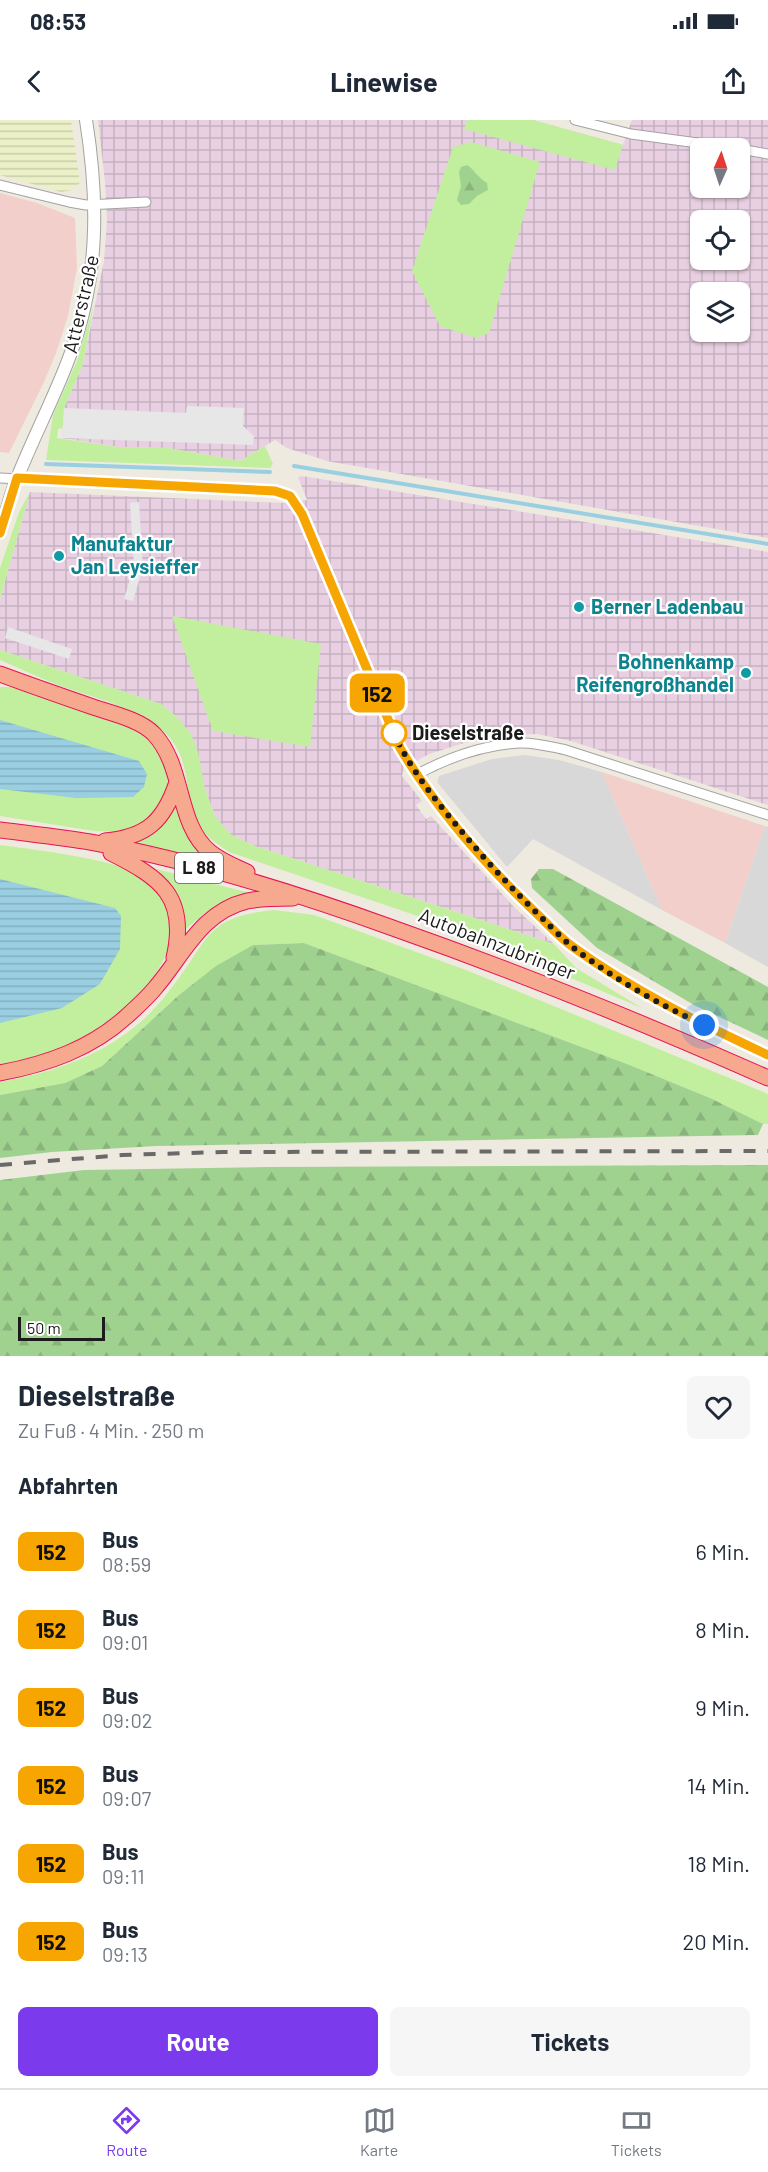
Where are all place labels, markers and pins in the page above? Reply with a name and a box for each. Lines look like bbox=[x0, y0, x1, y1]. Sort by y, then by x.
place label: Manufaktur Jan Leysieffer bbox=[71, 531, 199, 578]
marker: Manufaktur Jan Leysieffer bbox=[52, 549, 66, 563]
place label: Berner Ladenbau bbox=[591, 594, 743, 618]
marker: Berner Ladenbau bbox=[572, 600, 586, 614]
place label: Bohnenkamp Reifengroßhandel bbox=[576, 649, 734, 696]
marker: Bohnenkamp Reifengroßhandel bbox=[739, 666, 753, 680]
marker: Dieselstraße bbox=[381, 720, 407, 746]
place label: Dieselstraße bbox=[412, 720, 524, 744]

